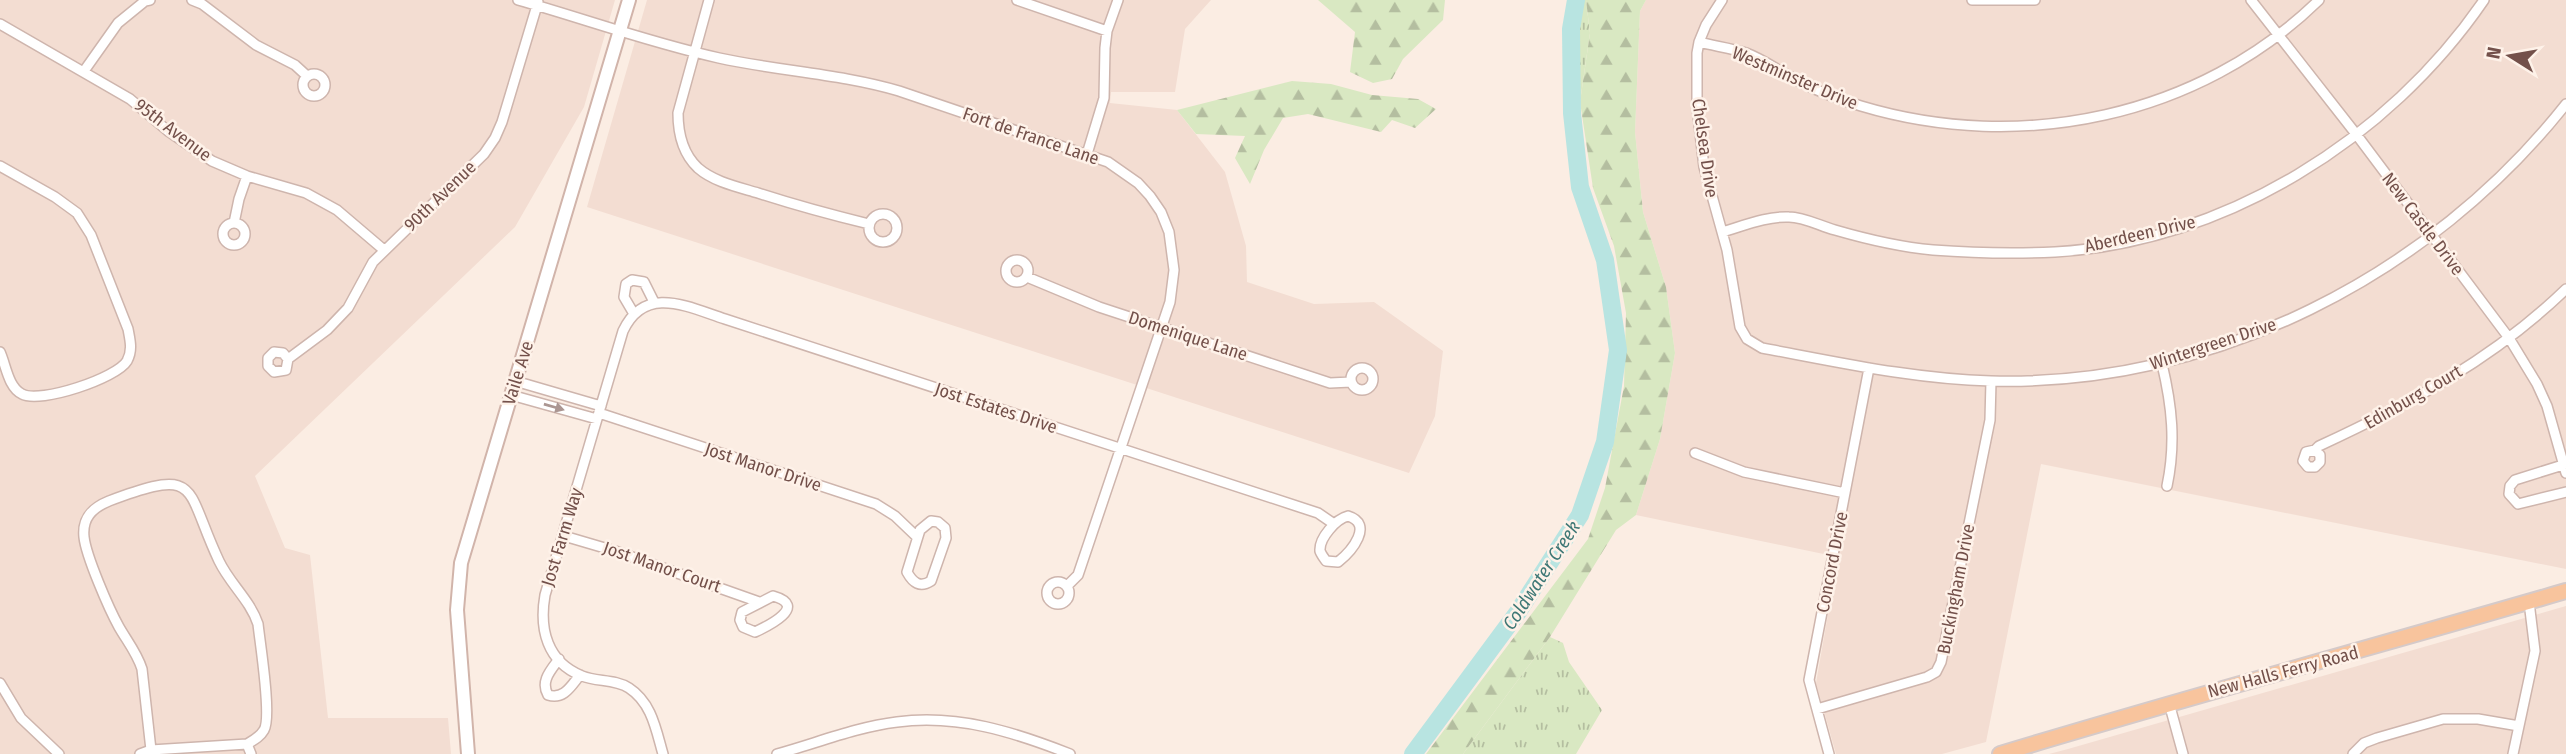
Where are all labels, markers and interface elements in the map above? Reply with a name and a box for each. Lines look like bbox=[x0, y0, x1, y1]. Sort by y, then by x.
north arrow bbox=[2475, 21, 2545, 91]
street label: Westminster Drive bbox=[1729, 42, 1861, 114]
text: N bbox=[2481, 45, 2506, 61]
street label: 95th Avenue bbox=[130, 94, 216, 166]
street label: Chelsea Drive bbox=[1687, 97, 1723, 199]
street label: Fort de France Lane bbox=[960, 102, 1102, 170]
street label: 90th Avenue bbox=[399, 156, 481, 236]
street label: New Castle Drive bbox=[2377, 168, 2469, 280]
street label: Aberdeen Drive bbox=[2082, 211, 2198, 257]
street label: Domenique Lane bbox=[1126, 306, 1250, 366]
street label: Wintergreen Drive bbox=[2147, 313, 2279, 375]
street label: Vaile Ave bbox=[498, 338, 538, 408]
street label: Edinburg Court bbox=[2360, 360, 2466, 434]
street label: Jost Estates Drive bbox=[932, 378, 1060, 438]
one-way arrow bbox=[544, 402, 565, 412]
street label: Jost Manor Drive bbox=[702, 438, 824, 496]
street label: Jost Farm Way bbox=[537, 485, 587, 589]
street label: Concord Drive bbox=[1811, 510, 1853, 614]
water label: Coldwater Creek bbox=[1498, 517, 1585, 634]
street label: Buckingham Drive bbox=[1933, 522, 1979, 656]
street label: Jost Manor Court bbox=[600, 537, 724, 597]
street label: New Halls Ferry Road bbox=[2205, 641, 2361, 703]

